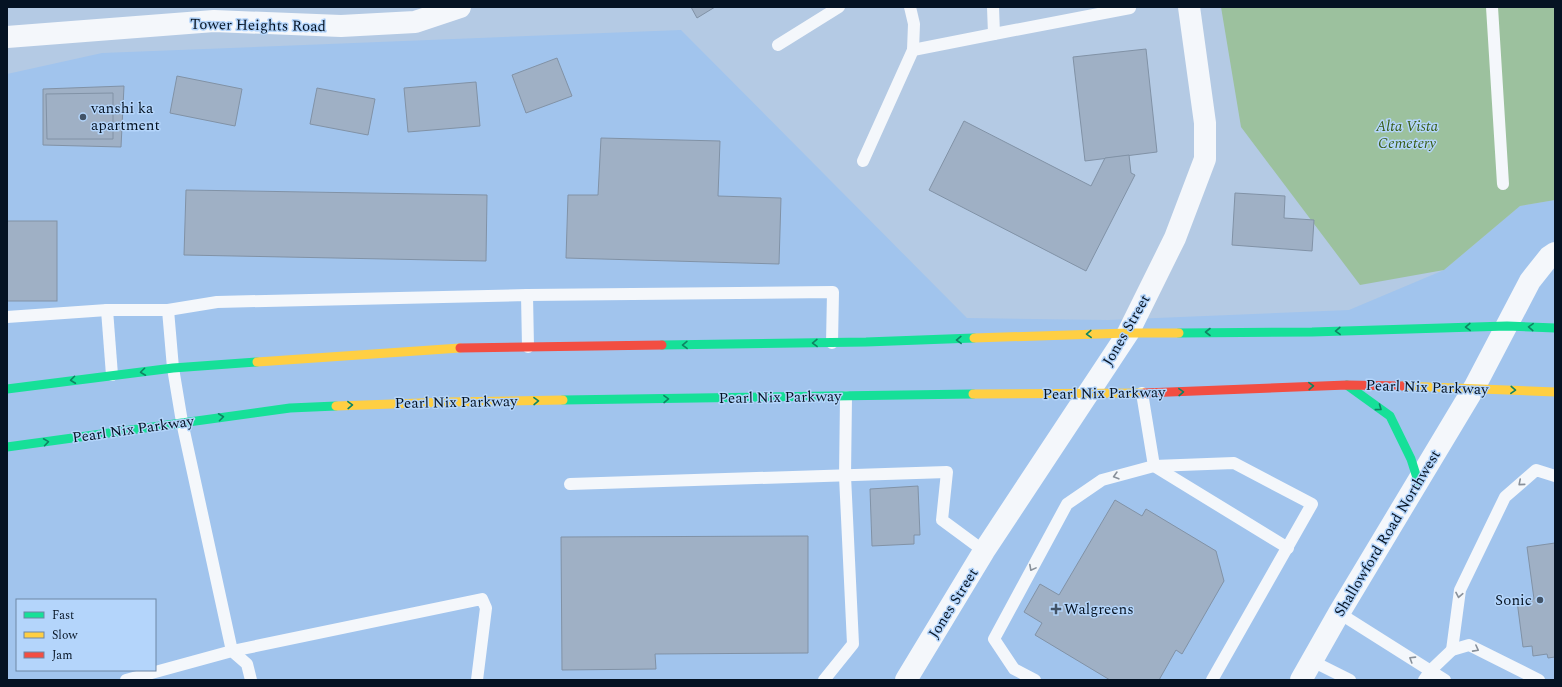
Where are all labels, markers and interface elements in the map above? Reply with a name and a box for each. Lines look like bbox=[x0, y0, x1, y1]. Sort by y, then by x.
street label: Tower Heights Road bbox=[190, 13, 326, 38]
place label: vanshi ka apartment bbox=[90, 97, 160, 137]
marker: vanshi ka apartment bbox=[78, 112, 88, 122]
park label: Alta Vista Cemetery bbox=[1375, 115, 1438, 155]
street label: Jones Street bbox=[1097, 290, 1156, 370]
one-way arrow bbox=[1465, 323, 1471, 331]
one-way arrow bbox=[1528, 323, 1534, 331]
one-way arrow bbox=[1335, 327, 1341, 335]
one-way arrow bbox=[1205, 328, 1211, 336]
one-way arrow bbox=[1086, 330, 1092, 339]
one-way arrow bbox=[956, 335, 962, 344]
one-way arrow bbox=[812, 339, 818, 347]
one-way arrow bbox=[682, 341, 688, 349]
one-way arrow bbox=[139, 367, 146, 376]
street label: Pearl Nix Parkway bbox=[1365, 374, 1489, 401]
one-way arrow bbox=[70, 375, 76, 384]
street label: Pearl Nix Parkway bbox=[1043, 381, 1166, 406]
one-way arrow bbox=[1308, 382, 1314, 391]
street label: Pearl Nix Parkway bbox=[719, 385, 842, 410]
one-way arrow bbox=[1510, 385, 1516, 394]
one-way arrow bbox=[1178, 387, 1184, 396]
street label: Pearl Nix Parkway bbox=[395, 390, 518, 415]
one-way arrow bbox=[663, 395, 669, 403]
one-way arrow bbox=[533, 396, 539, 405]
one-way arrow bbox=[347, 401, 353, 410]
one-way arrow bbox=[1374, 403, 1381, 410]
street label: Pearl Nix Parkway bbox=[71, 409, 196, 449]
one-way arrow bbox=[218, 413, 224, 422]
one-way arrow bbox=[43, 438, 49, 447]
street label: Shallowford Road Northwest bbox=[1328, 445, 1447, 621]
one-way arrow bbox=[1113, 471, 1120, 480]
one-way arrow bbox=[1519, 478, 1526, 485]
street label: Jones Street bbox=[923, 564, 984, 643]
one-way arrow bbox=[1030, 564, 1037, 571]
place label: Sonic bbox=[1495, 589, 1532, 612]
one-way arrow bbox=[1456, 592, 1464, 598]
marker: Sonic bbox=[1535, 595, 1545, 605]
place label: Walgreens bbox=[1064, 598, 1134, 621]
legend bbox=[16, 599, 156, 671]
marker: Walgreens bbox=[1051, 604, 1061, 614]
text: Fast bbox=[52, 606, 74, 625]
text: Slow bbox=[52, 626, 78, 645]
one-way arrow bbox=[1472, 644, 1479, 651]
text: Jam bbox=[52, 646, 73, 665]
one-way arrow bbox=[1409, 657, 1416, 664]

